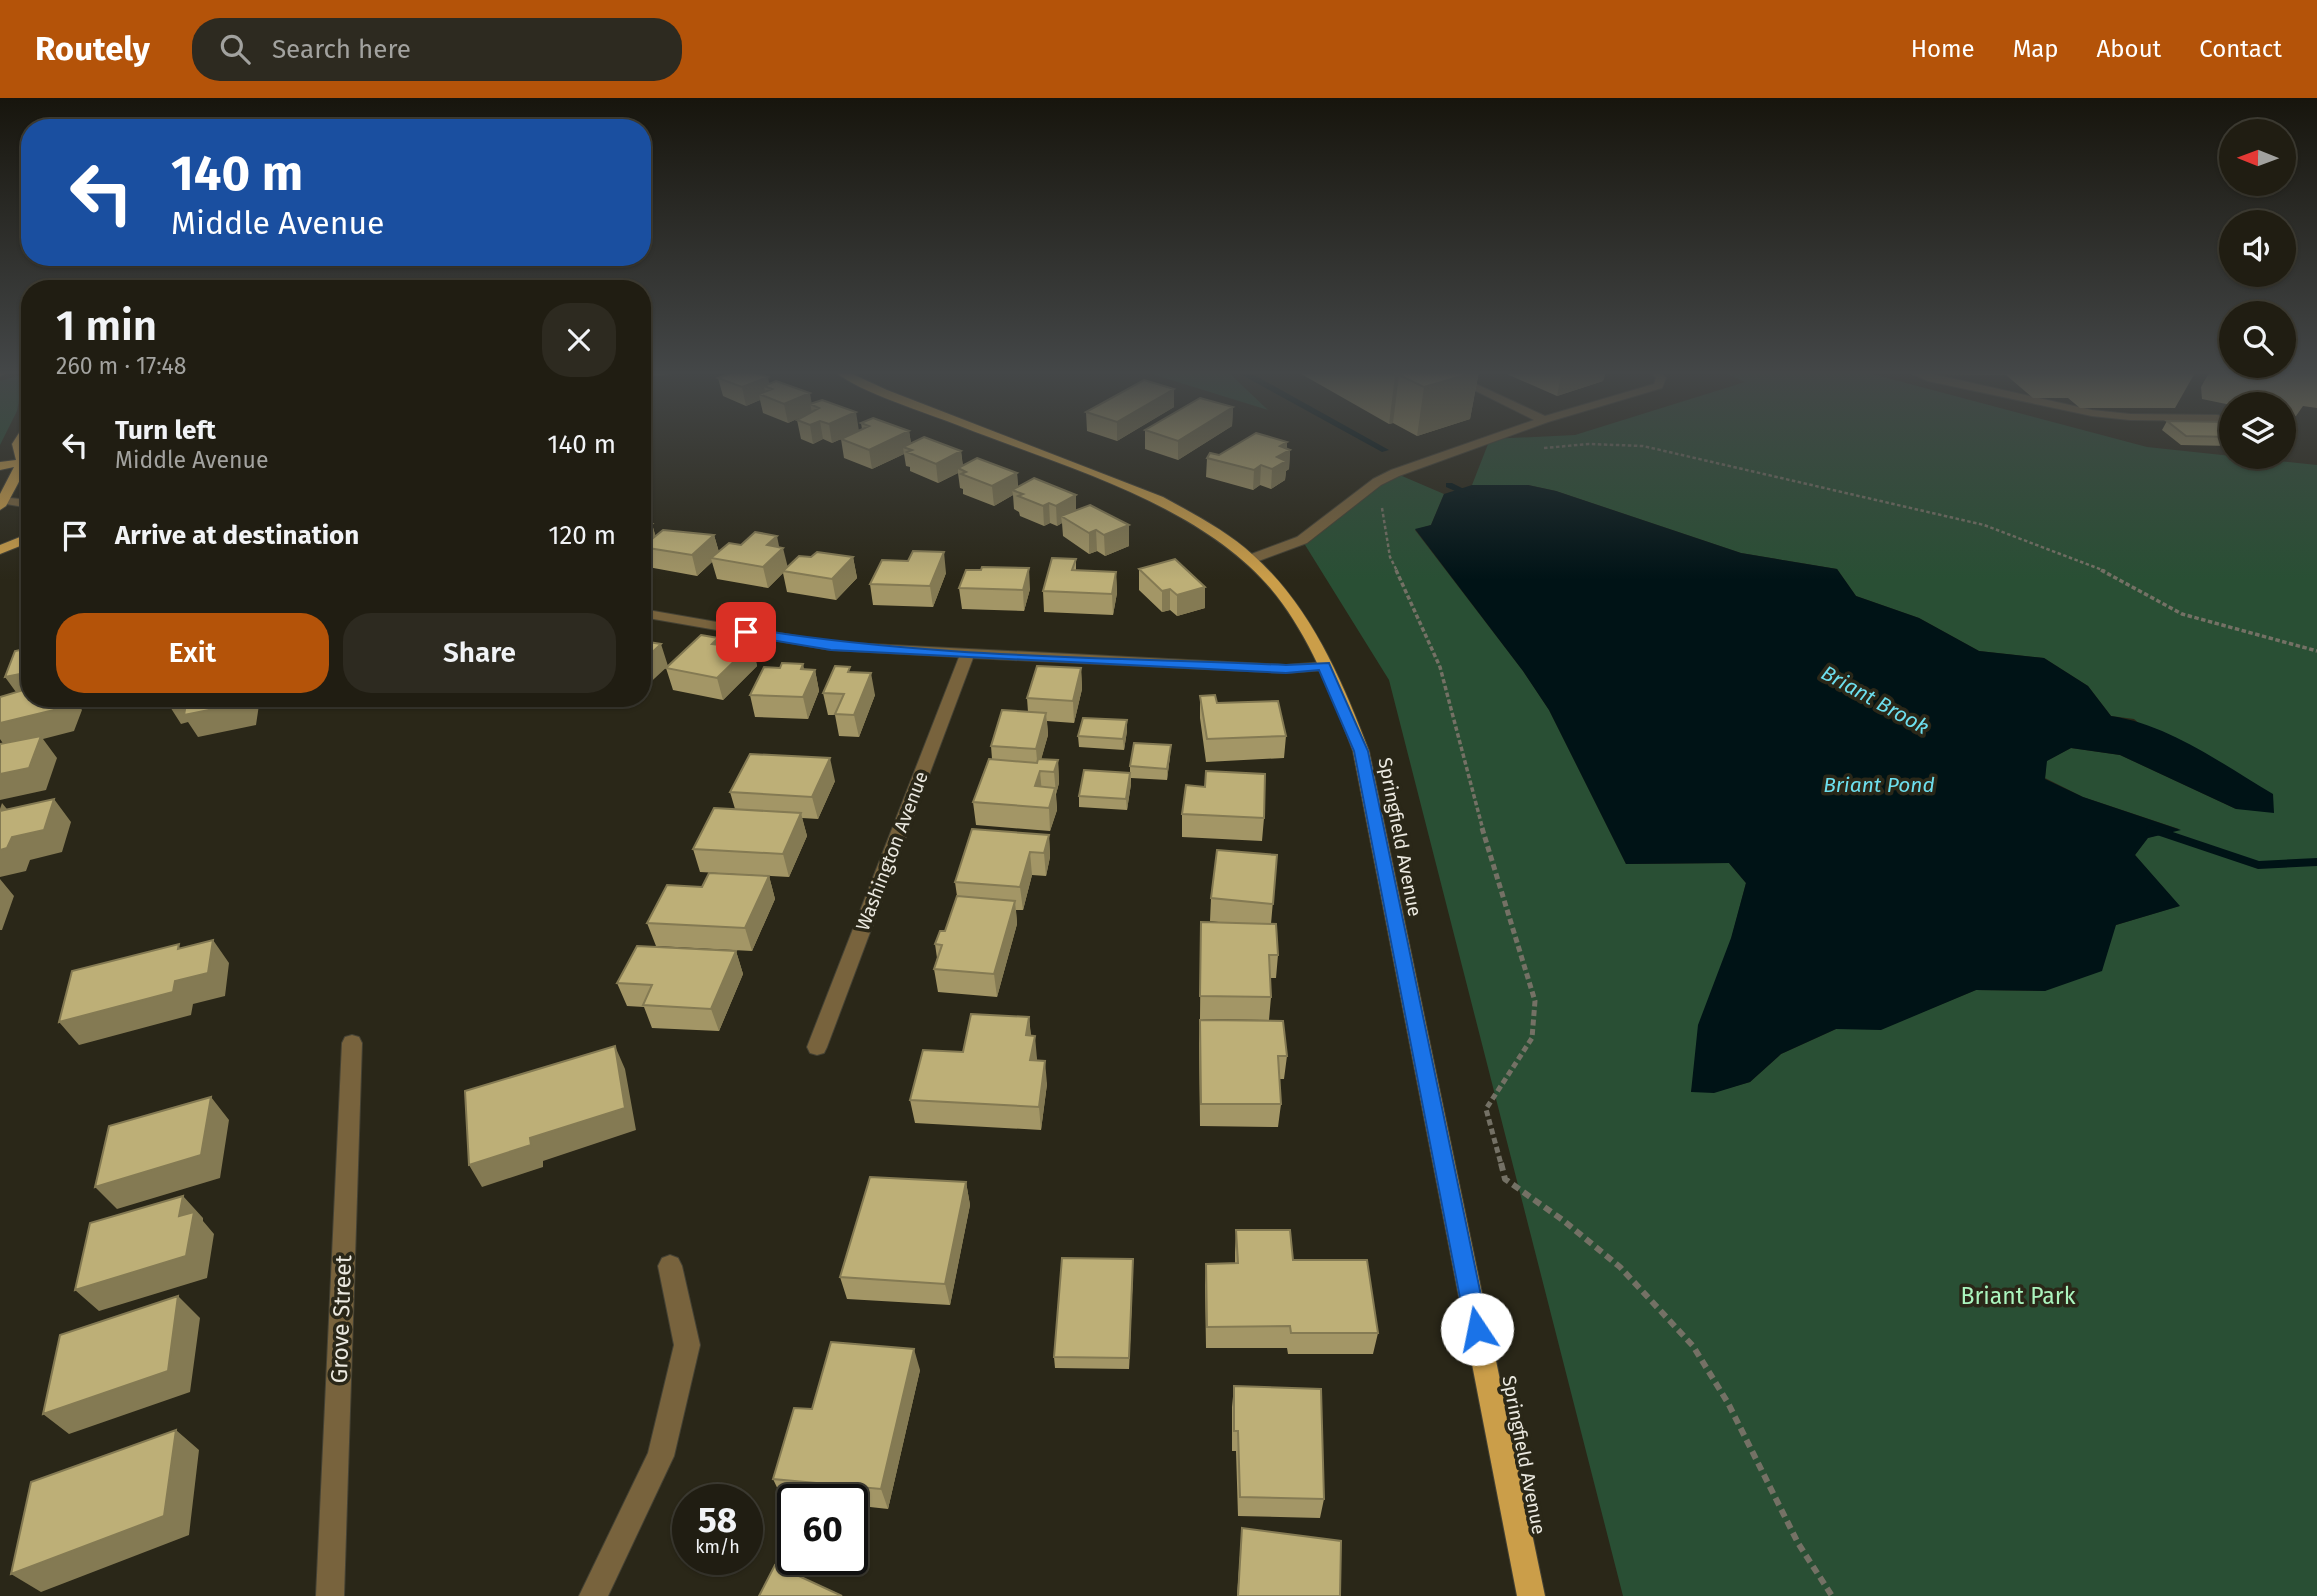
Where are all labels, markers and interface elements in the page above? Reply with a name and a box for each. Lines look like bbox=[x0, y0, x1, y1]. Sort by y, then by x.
search box bbox=[192, 18, 682, 81]
text: Routely bbox=[35, 29, 150, 69]
icon: search bbox=[216, 30, 254, 68]
text: Search here bbox=[272, 34, 411, 65]
text: Home bbox=[1911, 35, 1975, 63]
text: Map bbox=[2013, 35, 2059, 63]
text: About bbox=[2097, 35, 2161, 63]
text: Contact bbox=[2199, 35, 2282, 63]
north arrow bbox=[2219, 119, 2296, 196]
map controls bbox=[2219, 119, 2296, 469]
text: 140 m bbox=[171, 144, 303, 203]
icon: left bbox=[56, 147, 147, 238]
text: Middle Avenue bbox=[171, 204, 385, 242]
button: sound bbox=[2219, 210, 2296, 287]
text: 1 min bbox=[56, 301, 157, 351]
button: search bbox=[2219, 301, 2296, 378]
button: close bbox=[542, 303, 616, 377]
text: 260 m · 17:48 bbox=[56, 352, 186, 380]
button: layers bbox=[2219, 392, 2296, 469]
text: Turn left bbox=[115, 415, 216, 446]
icon: left bbox=[56, 426, 94, 464]
text: 140 m bbox=[547, 429, 616, 460]
text: Middle Avenue bbox=[115, 446, 268, 474]
icon: arrive bbox=[56, 517, 94, 555]
text: Arrive at destination bbox=[115, 520, 359, 551]
text: 120 m bbox=[548, 520, 616, 551]
pin bbox=[716, 602, 776, 662]
button: Exit bbox=[56, 613, 329, 693]
button: Share bbox=[343, 613, 616, 693]
icon: arrive bbox=[727, 613, 765, 651]
water label: Briant Brook bbox=[1817, 660, 1933, 740]
street label: Springfield Avenue bbox=[1373, 756, 1427, 918]
street label: Washington Avenue bbox=[851, 768, 933, 934]
water label: Briant Pond bbox=[1823, 772, 1935, 798]
street label: Grove Street bbox=[325, 1254, 357, 1384]
park label: Briant Park bbox=[1960, 1282, 2076, 1310]
position arrow bbox=[1440, 1292, 1514, 1366]
street label: Springfield Avenue bbox=[1497, 1374, 1551, 1536]
speed limit sign: 60 bbox=[777, 1484, 868, 1575]
text: 58 bbox=[698, 1499, 737, 1541]
text: km/h bbox=[695, 1536, 740, 1558]

